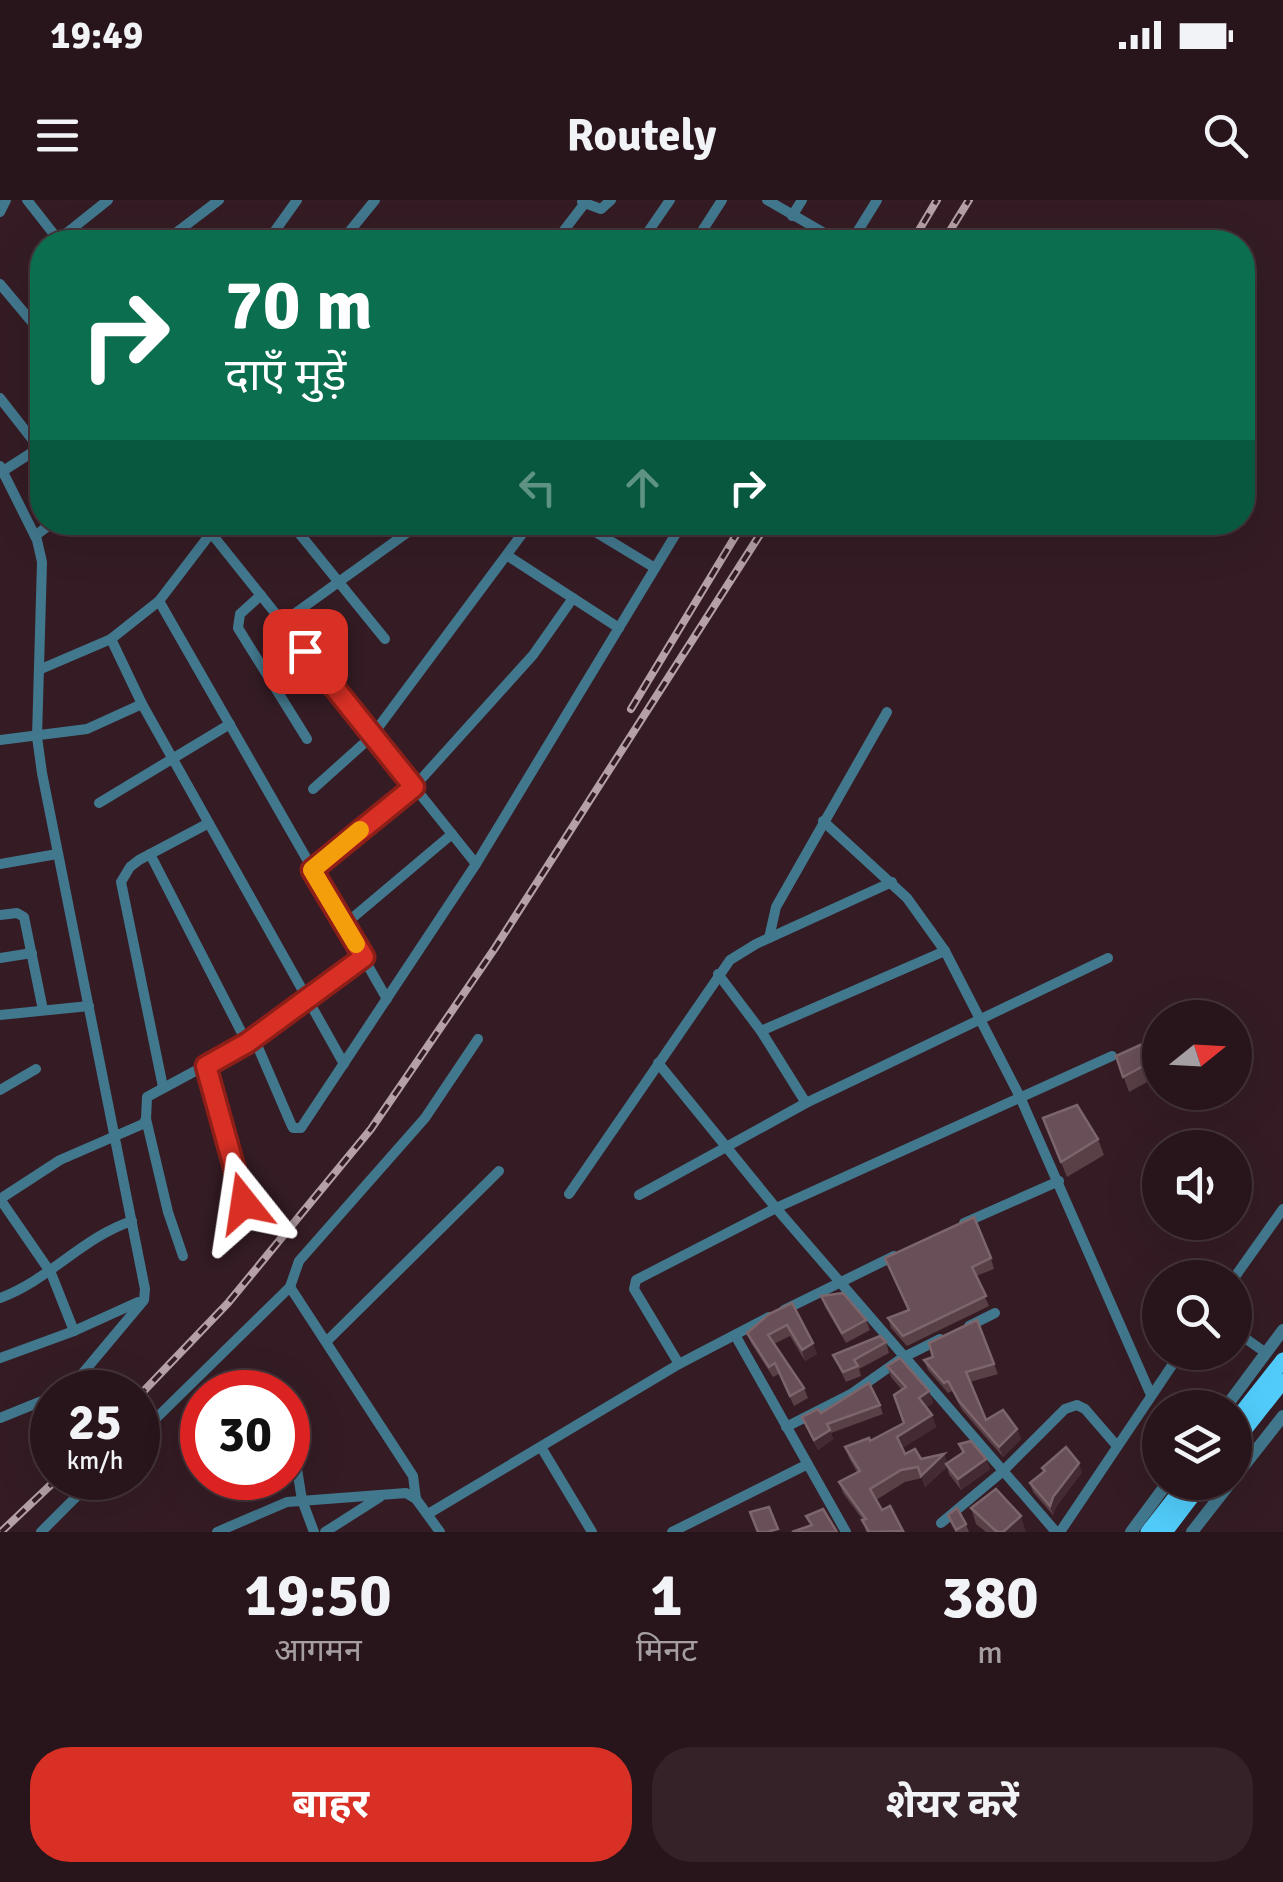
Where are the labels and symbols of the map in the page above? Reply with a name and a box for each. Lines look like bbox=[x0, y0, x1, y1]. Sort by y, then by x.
pin bbox=[263, 609, 348, 694]
north arrow bbox=[1142, 1000, 1252, 1110]
position arrow bbox=[192, 1151, 296, 1255]
speed limit sign: 30 bbox=[180, 1370, 310, 1500]

